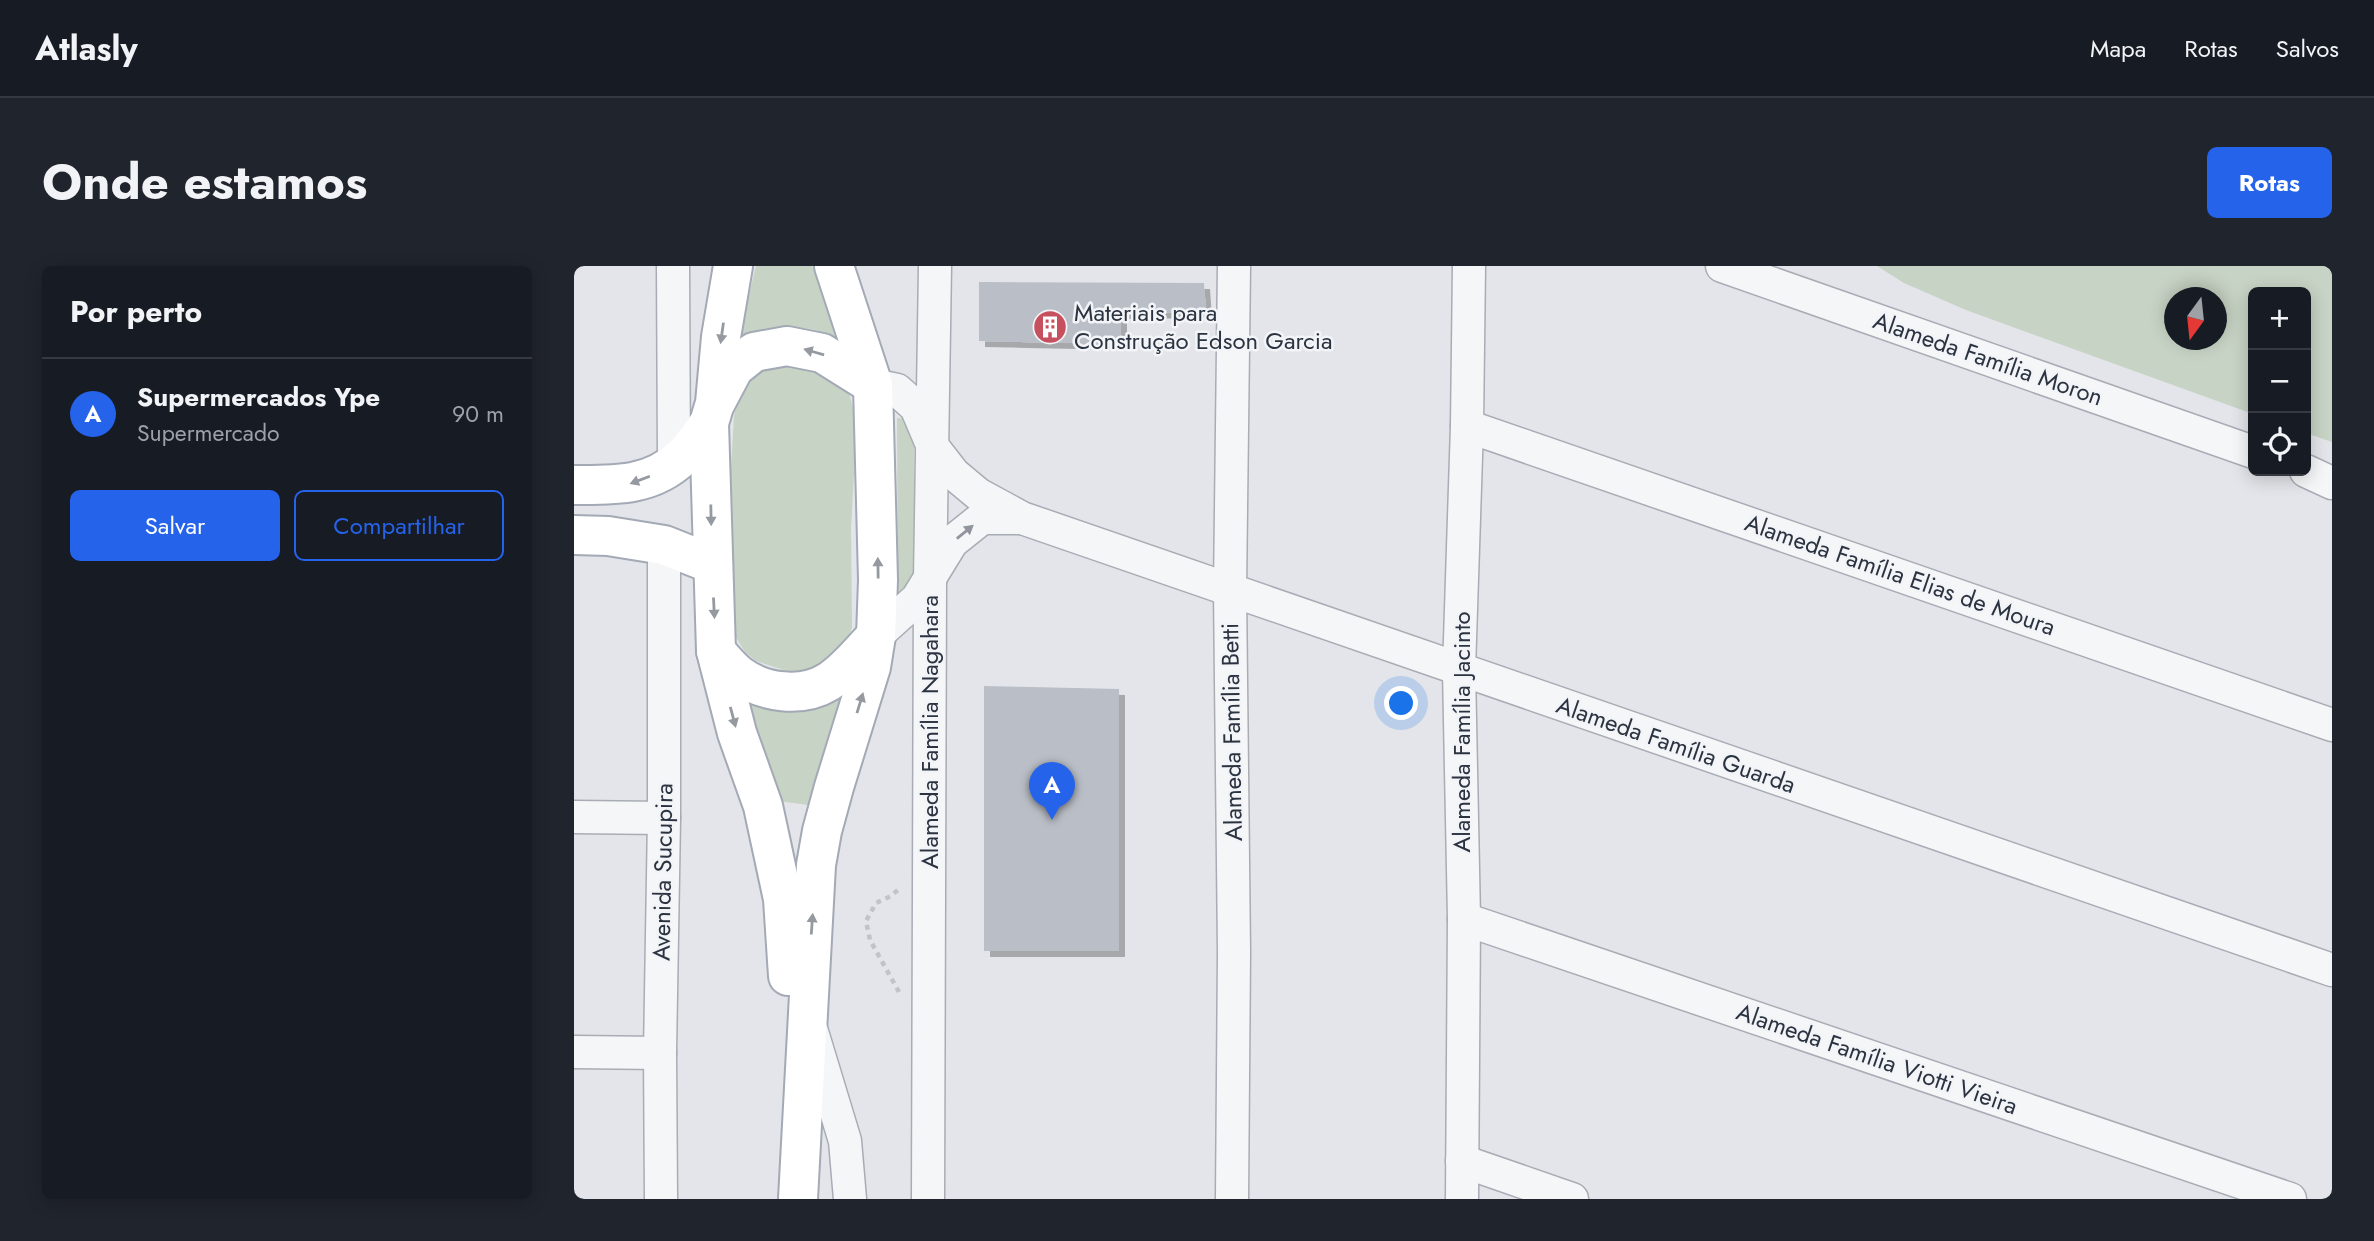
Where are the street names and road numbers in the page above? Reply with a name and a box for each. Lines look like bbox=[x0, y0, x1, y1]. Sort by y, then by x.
street label: Alameda Família Moron bbox=[1869, 303, 2108, 414]
street label: Alameda Família Elias de Moura bbox=[1740, 505, 2060, 644]
street label: Alameda Família Nagahara bbox=[912, 595, 947, 869]
street label: Alameda Família Jacinto bbox=[1444, 611, 1479, 853]
street label: Alameda Família Betti bbox=[1212, 623, 1251, 841]
street label: Alameda Família Guarda bbox=[1552, 687, 1800, 802]
street label: Avenida Sucupira bbox=[643, 783, 682, 961]
street label: Alameda Família Viotti Vieira bbox=[1732, 994, 2022, 1123]

